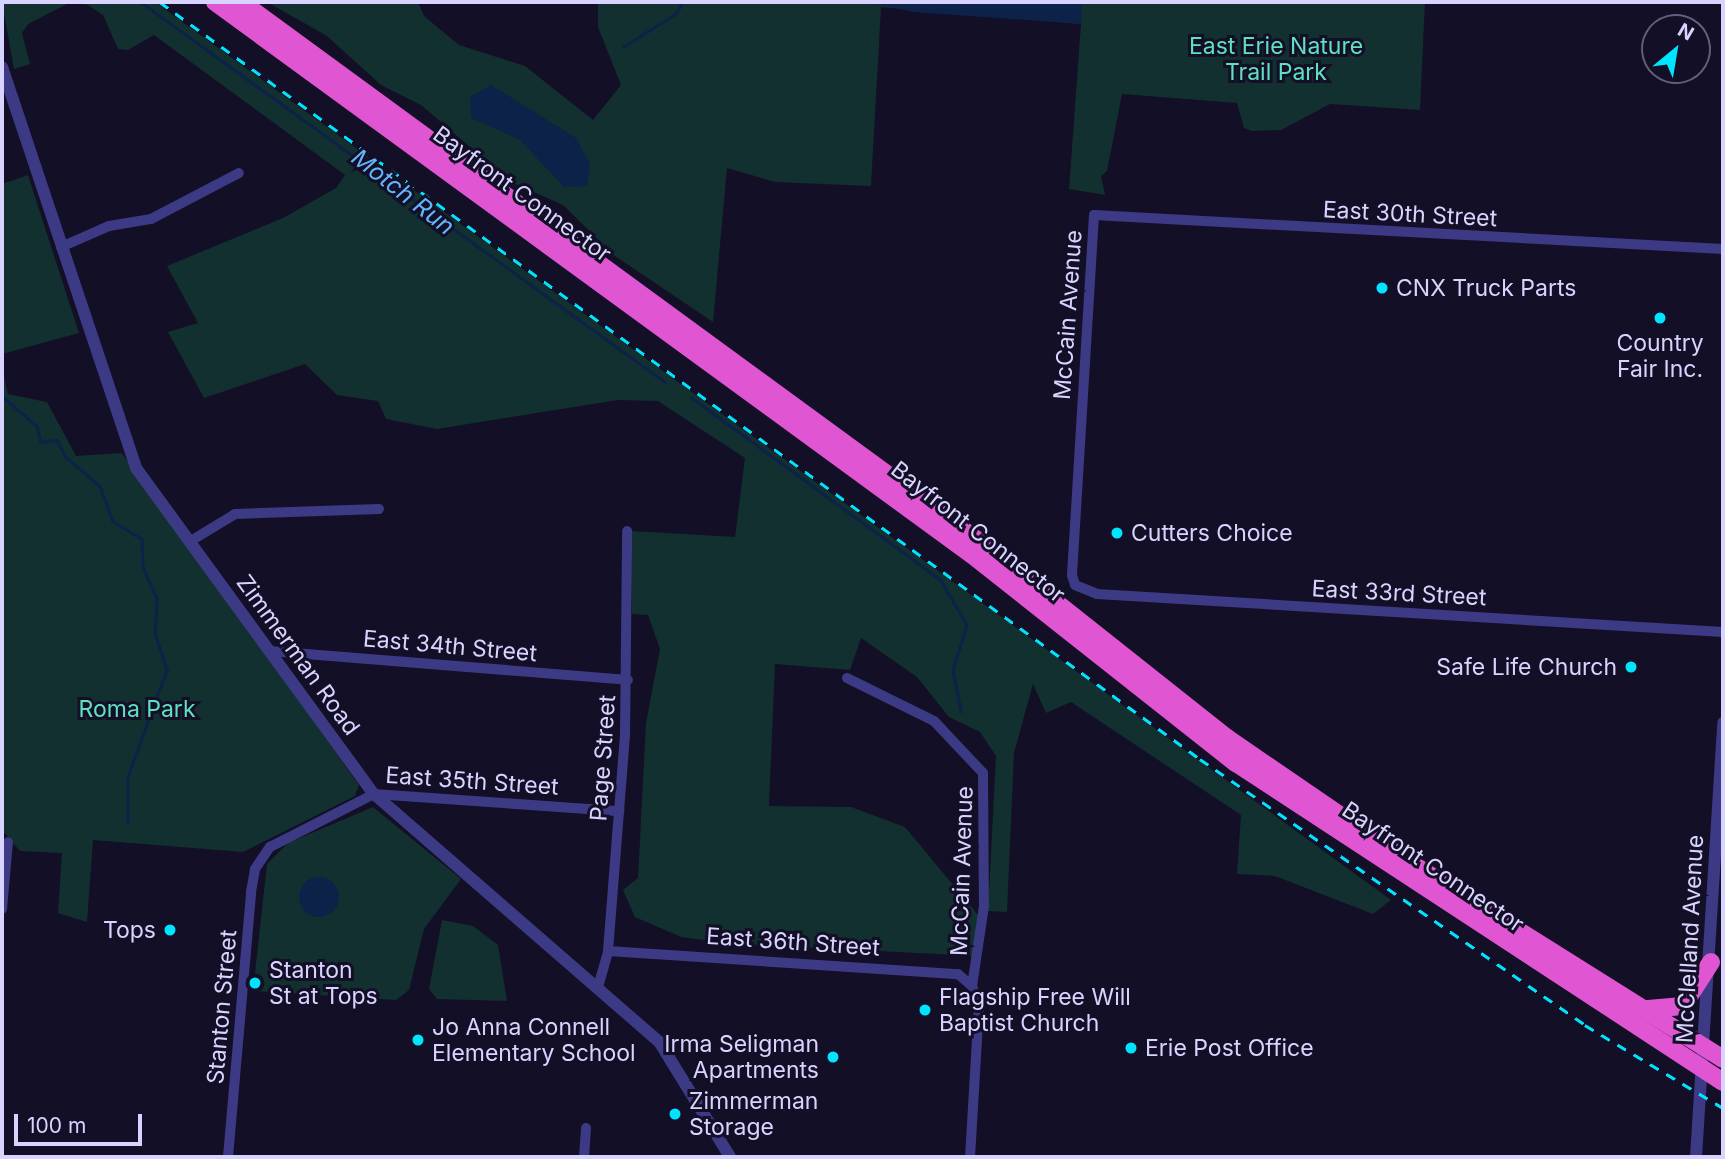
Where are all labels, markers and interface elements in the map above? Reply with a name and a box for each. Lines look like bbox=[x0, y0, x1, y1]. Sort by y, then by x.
north arrow bbox=[1641, 14, 1711, 84]
text: N bbox=[1674, 19, 1698, 46]
park label: East Erie Nature Trail Park bbox=[1189, 32, 1363, 86]
street label: Bayfront Connector bbox=[428, 120, 616, 268]
water label: Motch Run bbox=[346, 143, 460, 241]
street label: East 30th Street bbox=[1322, 196, 1498, 232]
street label: McCain Avenue bbox=[1048, 229, 1088, 401]
place label: CNX Truck Parts bbox=[1396, 274, 1576, 302]
marker: CNX Truck Parts bbox=[1374, 280, 1390, 296]
marker: Country Fair Inc. bbox=[1652, 310, 1668, 326]
place label: Country Fair Inc. bbox=[1616, 329, 1704, 383]
street label: Bayfront Connector bbox=[886, 456, 1070, 608]
place label: Cutters Choice bbox=[1131, 519, 1293, 547]
marker: Cutters Choice bbox=[1109, 525, 1125, 541]
street label: Zimmerman Road bbox=[231, 569, 365, 741]
street label: East 33rd Street bbox=[1311, 575, 1487, 611]
street label: East 34th Street bbox=[362, 625, 538, 667]
place label: Safe Life Church bbox=[1436, 653, 1617, 681]
marker: Safe Life Church bbox=[1623, 659, 1639, 675]
street label: Page Street bbox=[585, 694, 621, 822]
park label: Roma Park bbox=[78, 695, 196, 723]
street label: East 35th Street bbox=[384, 761, 560, 801]
street label: McCain Avenue bbox=[945, 786, 979, 956]
street label: Bayfront Connector bbox=[1337, 796, 1529, 938]
street label: McClelland Avenue bbox=[1671, 834, 1709, 1044]
place label: Tops bbox=[103, 916, 156, 944]
marker: Tops bbox=[162, 922, 178, 938]
street label: East 36th Street bbox=[705, 922, 881, 962]
street label: Stanton Street bbox=[202, 929, 242, 1085]
place label: Stanton St at Tops bbox=[269, 956, 378, 1010]
marker: Stanton St at Tops bbox=[247, 975, 263, 991]
place label: Flagship Free Will Baptist Church bbox=[939, 983, 1131, 1037]
marker: Flagship Free Will Baptist Church bbox=[917, 1002, 933, 1018]
place label: Jo Anna Connell Elementary School bbox=[432, 1013, 636, 1067]
place label: Irma Seligman Apartments bbox=[664, 1030, 819, 1084]
marker: Jo Anna Connell Elementary School bbox=[410, 1032, 426, 1048]
place label: Erie Post Office bbox=[1145, 1034, 1314, 1062]
marker: Erie Post Office bbox=[1123, 1040, 1139, 1056]
marker: Irma Seligman Apartments bbox=[825, 1049, 841, 1065]
place label: Zimmerman Storage bbox=[689, 1087, 818, 1141]
scale bar bbox=[18, 1100, 145, 1144]
marker: Zimmerman Storage bbox=[667, 1106, 683, 1122]
text: 100 m bbox=[27, 1113, 86, 1138]

